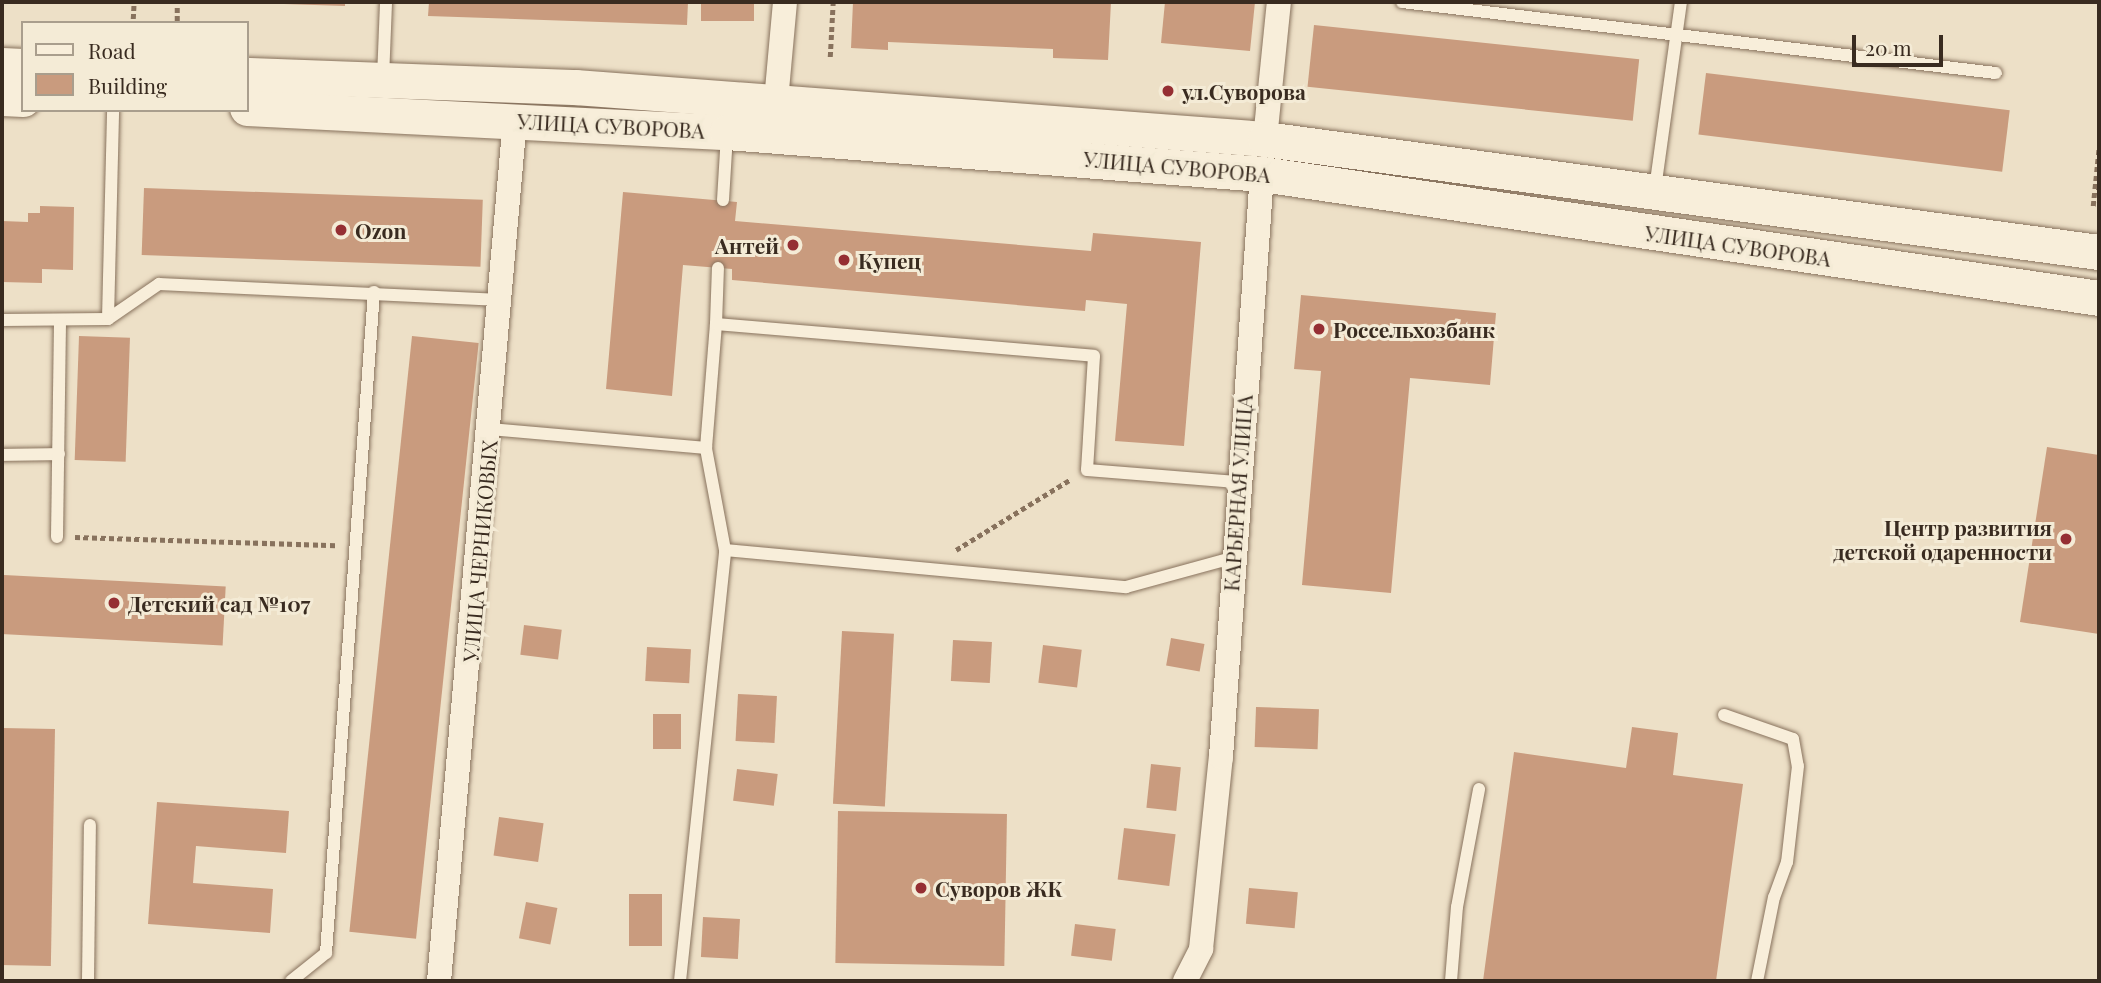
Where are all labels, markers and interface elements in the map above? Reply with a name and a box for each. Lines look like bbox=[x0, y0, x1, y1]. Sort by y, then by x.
legend bbox=[21, 21, 248, 112]
scale bar bbox=[1856, 21, 1947, 65]
text: 20 m bbox=[1865, 33, 1912, 61]
text: Road bbox=[88, 36, 136, 64]
text: Building bbox=[88, 71, 167, 99]
place label: ул.Суворова bbox=[1182, 78, 1306, 104]
marker: ул.Суворова bbox=[1160, 83, 1176, 99]
street label: УЛИЦА СУВОРОВА bbox=[517, 108, 705, 142]
street label: УЛИЦА СУВОРОВА bbox=[1082, 145, 1272, 187]
place label: Ozon bbox=[355, 217, 406, 243]
street label: УЛИЦА СУВОРОВА bbox=[1643, 219, 1833, 271]
marker: Ozon bbox=[333, 222, 349, 238]
place label: Антей bbox=[715, 232, 779, 258]
marker: Антей bbox=[785, 237, 801, 253]
place label: Купец bbox=[858, 247, 921, 273]
marker: Купец bbox=[836, 252, 852, 268]
place label: Россельхозбанк bbox=[1333, 316, 1495, 342]
marker: Россельхозбанк bbox=[1311, 321, 1327, 337]
street label: КАРЬЕРНАЯ УЛИЦА bbox=[1218, 394, 1256, 592]
street label: УЛИЦА ЧЕРНИКОВЫХ bbox=[457, 439, 501, 663]
place label: Центр развития детской одаренности bbox=[1833, 514, 2052, 564]
marker: Центр развития детской одаренности bbox=[2058, 531, 2074, 547]
place label: Детский сад №107 bbox=[128, 590, 310, 616]
marker: Детский сад №107 bbox=[106, 595, 122, 611]
place label: Суворов ЖК bbox=[935, 875, 1063, 901]
marker: Суворов ЖК bbox=[913, 880, 929, 896]

